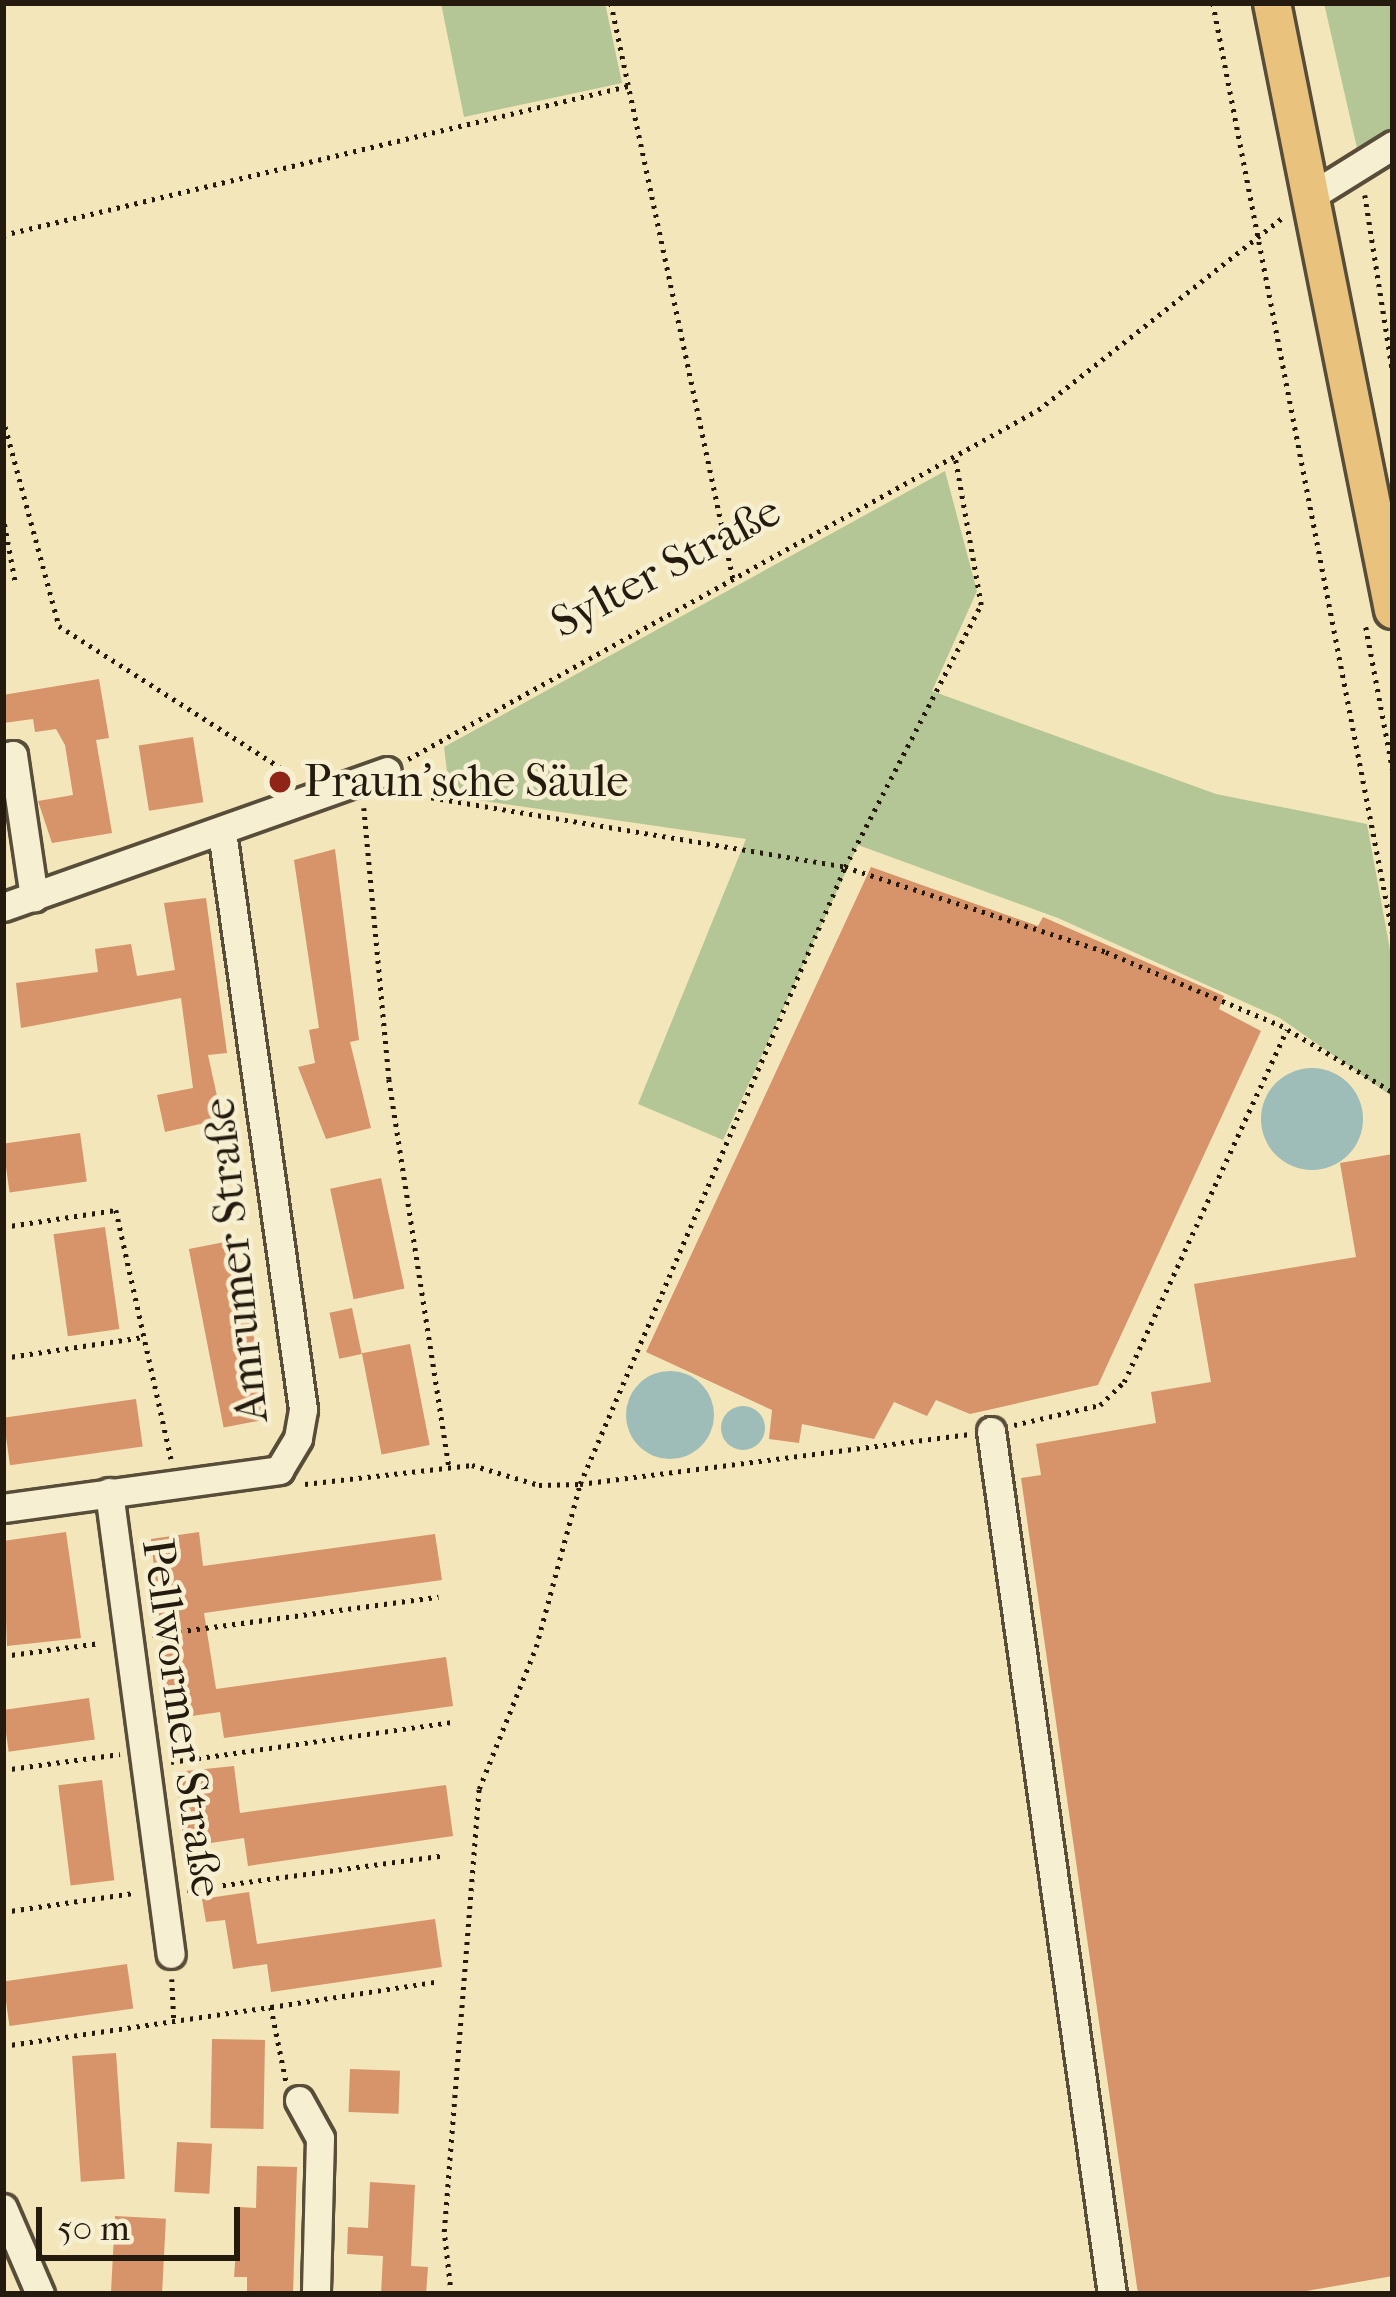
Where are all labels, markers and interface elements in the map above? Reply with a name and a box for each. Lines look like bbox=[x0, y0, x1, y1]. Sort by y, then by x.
street label: Sylter Straße bbox=[542, 484, 790, 650]
place label: Praun’sche Säule bbox=[304, 755, 629, 809]
marker: Praun’sche Säule bbox=[267, 769, 293, 795]
street label: Amrumer Straße bbox=[192, 1095, 280, 1425]
street label: Pellwormer Straße bbox=[130, 1535, 234, 1901]
scale bar bbox=[42, 2183, 246, 2257]
text: 50 m bbox=[57, 2207, 130, 2249]

